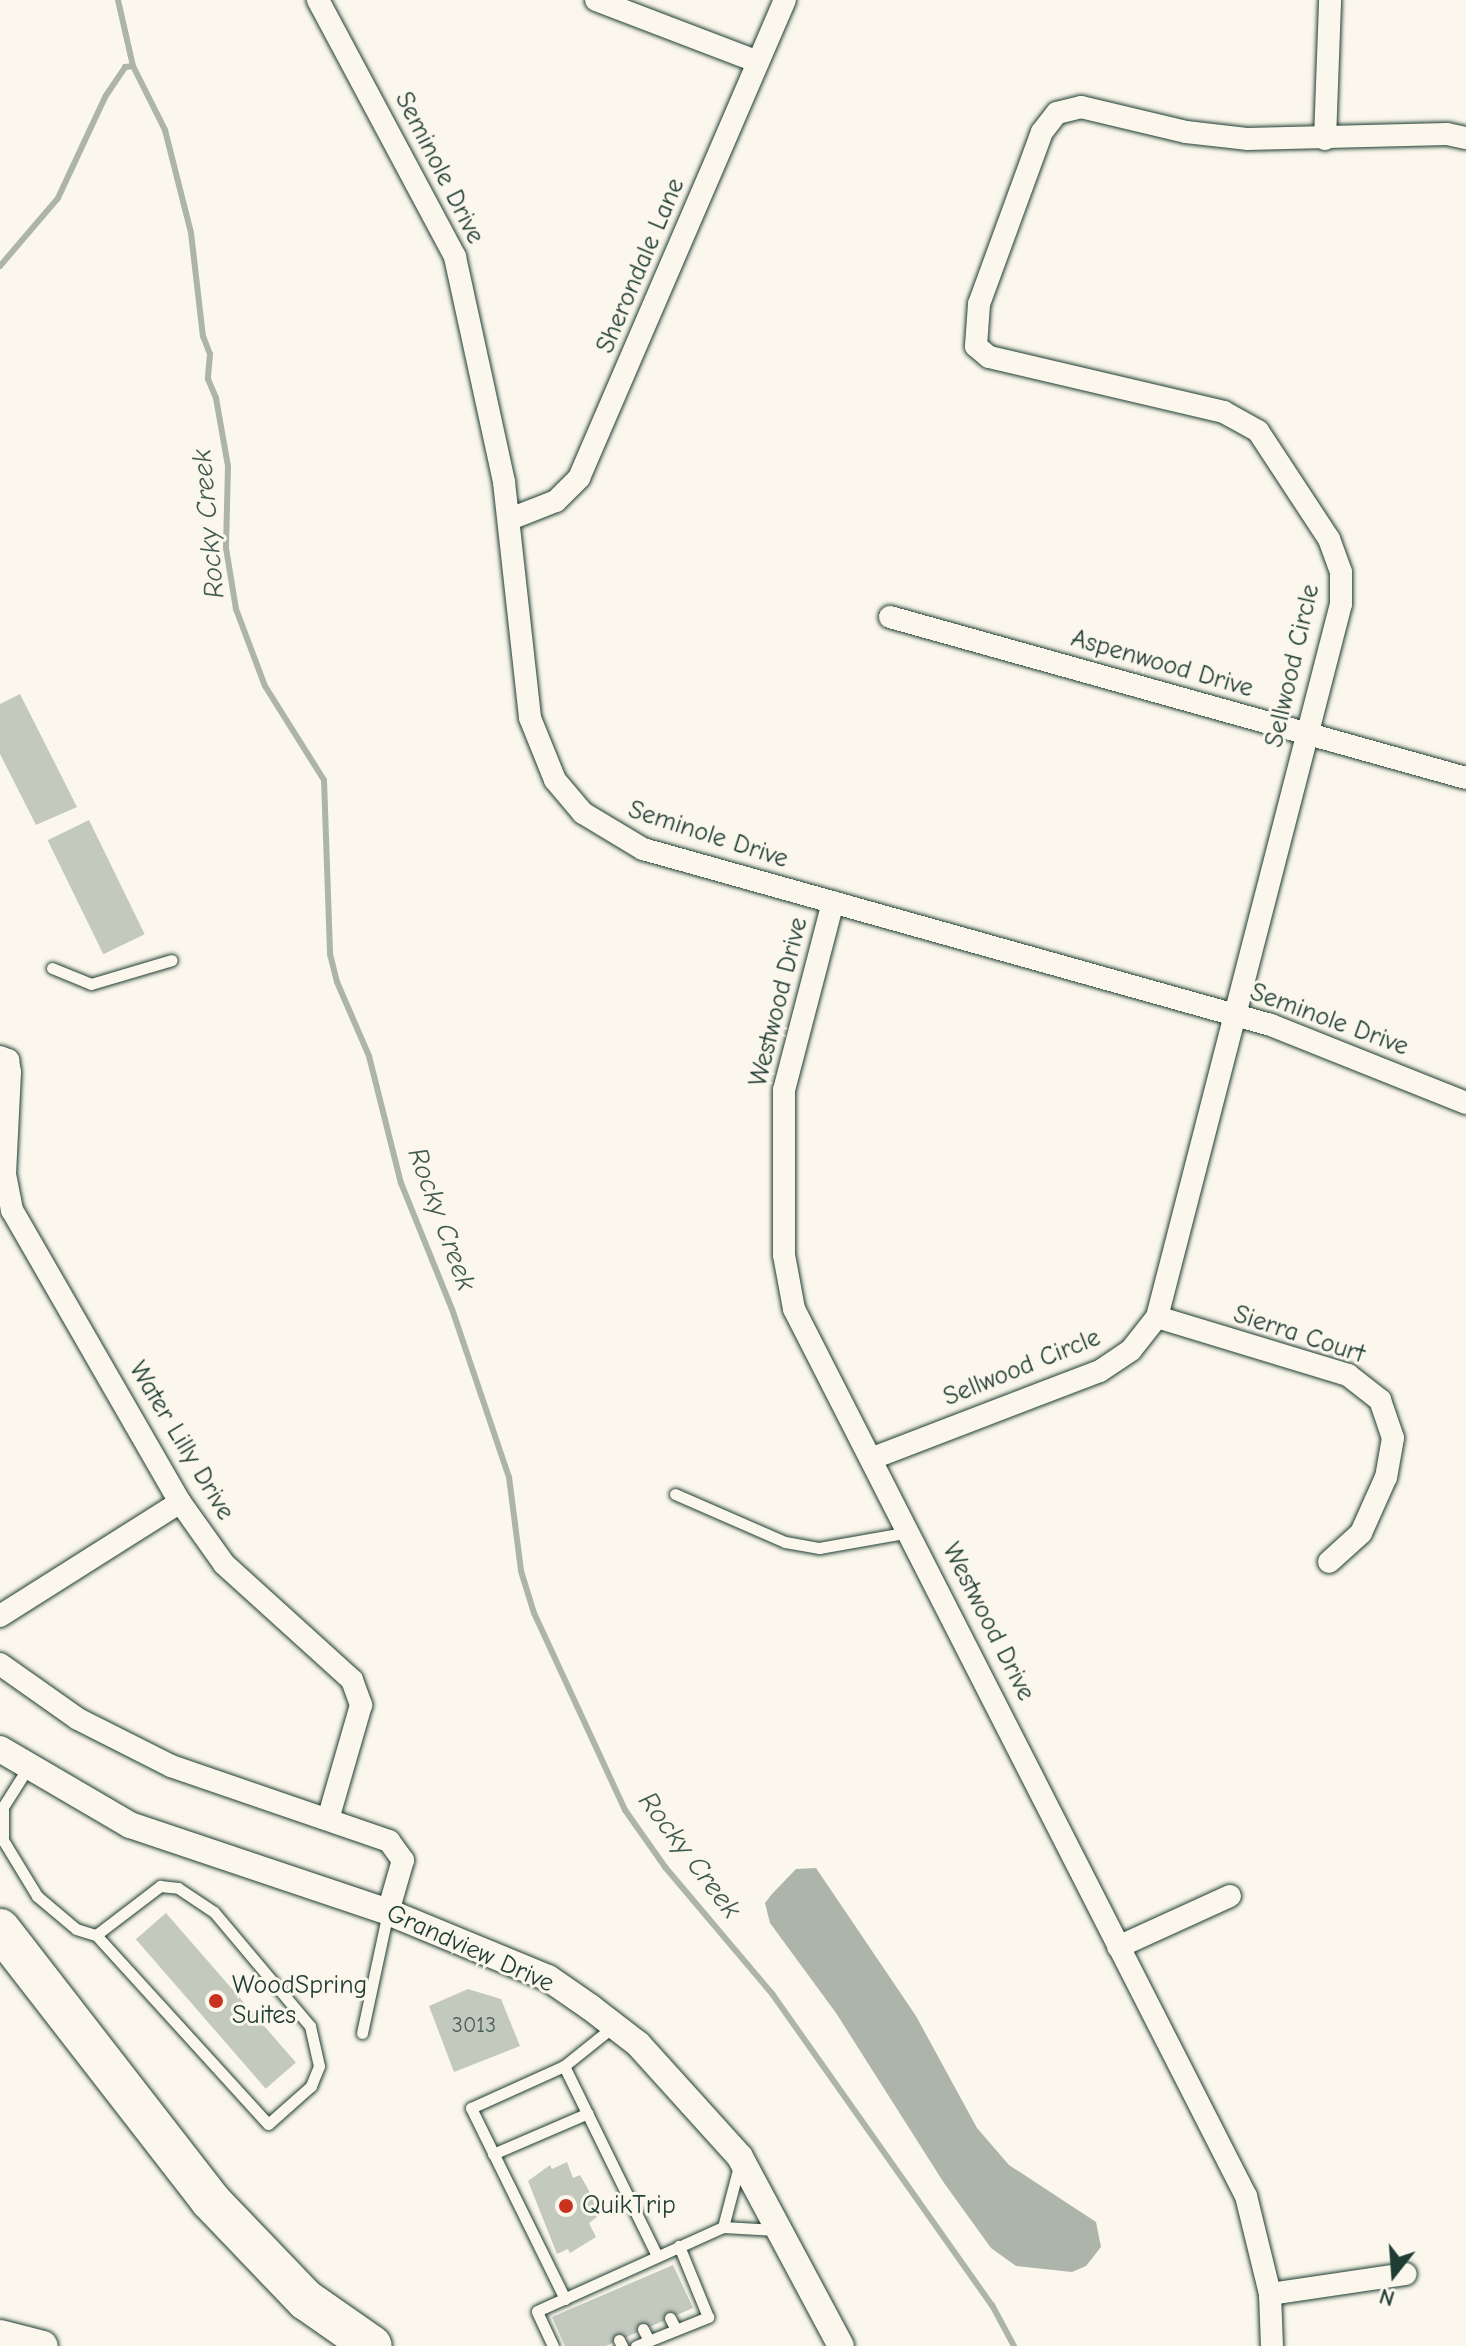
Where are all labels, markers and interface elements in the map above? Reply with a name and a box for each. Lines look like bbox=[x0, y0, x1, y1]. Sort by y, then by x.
street label: Seminole Drive bbox=[387, 87, 491, 249]
street label: Sherondale Lane bbox=[590, 174, 692, 358]
water label: Rocky Creek bbox=[185, 448, 231, 600]
street label: Sellwood Circle bbox=[1259, 581, 1327, 751]
street label: Aspenwood Drive bbox=[1067, 623, 1257, 705]
street label: Seminole Drive bbox=[624, 794, 792, 876]
street label: Westwood Drive bbox=[743, 914, 815, 1090]
street label: Seminole Drive bbox=[1246, 977, 1412, 1063]
water label: Rocky Creek bbox=[401, 1143, 483, 1295]
street label: Sierra Court bbox=[1229, 1299, 1369, 1371]
street label: Sellwood Circle bbox=[939, 1322, 1105, 1414]
street label: Water Lilly Drive bbox=[121, 1356, 241, 1526]
street label: Westwood Drive bbox=[935, 1538, 1041, 1706]
water label: Rocky Creek bbox=[632, 1785, 748, 1925]
street label: Grandview Drive bbox=[381, 1898, 559, 2000]
place label: WoodSpring Suites bbox=[232, 1970, 367, 2032]
marker: WoodSpring Suites bbox=[207, 1992, 225, 2010]
house number: 3013 bbox=[452, 2013, 496, 2039]
place label: QuikTrip bbox=[582, 2190, 676, 2222]
marker: QuikTrip bbox=[557, 2197, 575, 2215]
north arrow bbox=[1354, 2234, 1434, 2314]
text: N bbox=[1376, 2282, 1398, 2311]

